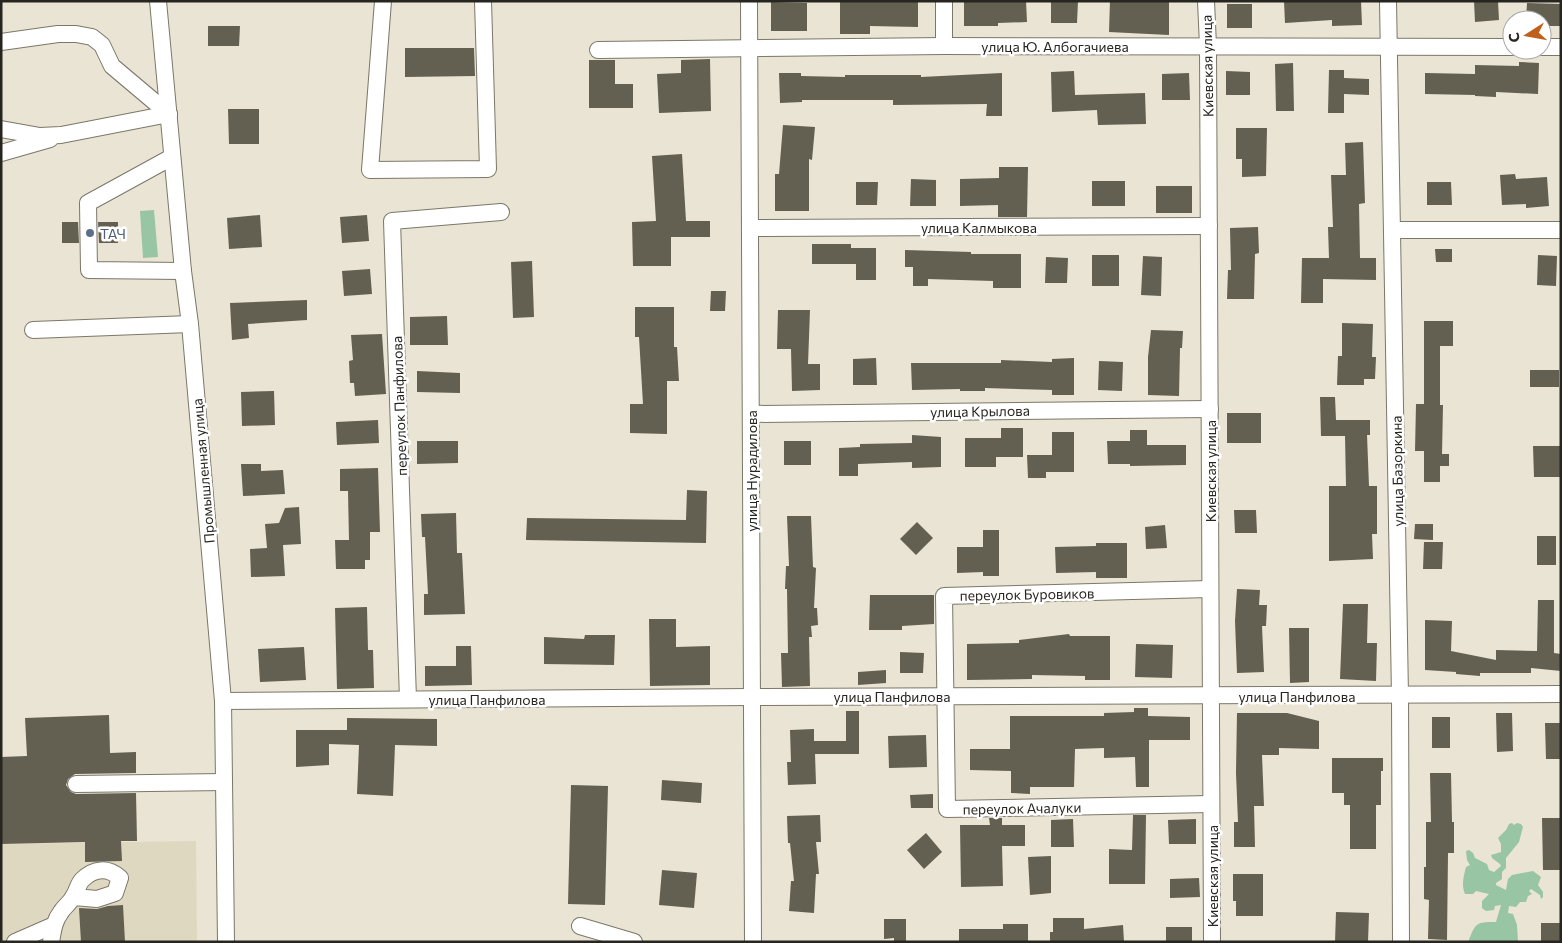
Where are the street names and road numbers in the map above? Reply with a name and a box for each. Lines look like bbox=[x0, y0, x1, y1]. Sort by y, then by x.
street label: Киевская улица bbox=[1198, 15, 1216, 117]
street label: улица Ю. Албогачиева bbox=[981, 38, 1129, 55]
street label: улица Калмыкова bbox=[921, 219, 1037, 236]
street label: переулок Панфилова bbox=[388, 336, 410, 476]
street label: Промышленная улица bbox=[188, 398, 218, 544]
street label: улица Крылова bbox=[930, 402, 1030, 420]
street label: улица Нурадилова bbox=[743, 410, 760, 532]
street label: улица Базоркина bbox=[1388, 415, 1406, 527]
street label: Киевская улица bbox=[1202, 420, 1219, 522]
street label: переулок Буровиков bbox=[959, 584, 1095, 604]
street label: улица Панфилова bbox=[834, 688, 950, 705]
street label: улица Панфилова bbox=[1239, 688, 1355, 705]
street label: улица Панфилова bbox=[429, 691, 545, 708]
street label: переулок Ачалуки bbox=[962, 798, 1082, 818]
street label: Киевская улица bbox=[1204, 825, 1221, 927]

